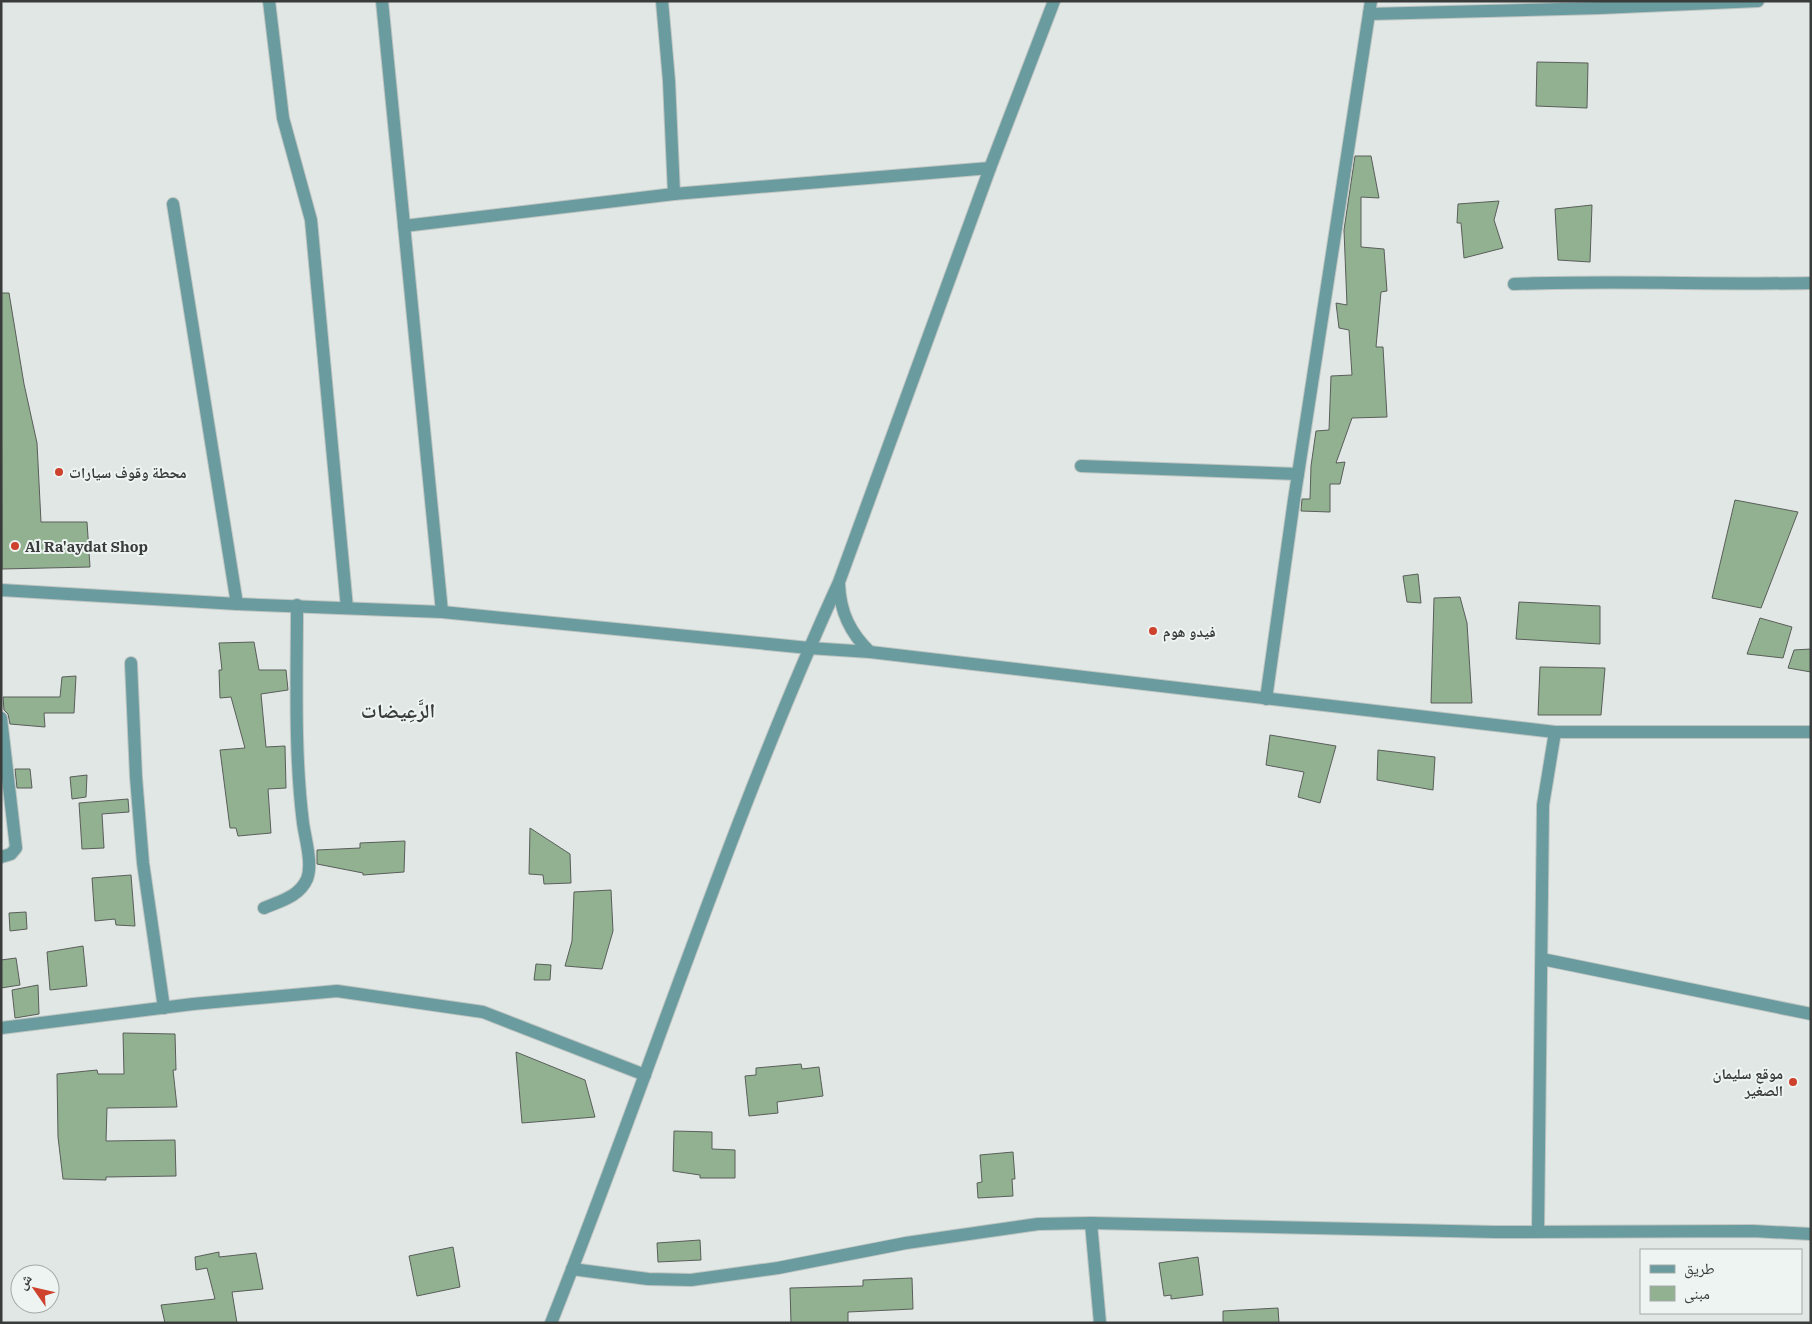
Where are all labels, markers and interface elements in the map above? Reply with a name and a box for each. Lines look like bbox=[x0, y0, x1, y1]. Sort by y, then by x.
place label: محطة وقوف سيارات bbox=[69, 463, 187, 482]
marker: محطة وقوف سيارات bbox=[53, 466, 65, 478]
place label: Al Ra'aydat Shop bbox=[25, 537, 148, 556]
marker: Al Ra'aydat Shop bbox=[9, 540, 21, 552]
place label: فيدو هوم bbox=[1163, 622, 1216, 642]
marker: فيدو هوم bbox=[1147, 625, 1159, 637]
district label: الرَّعِيضات bbox=[361, 697, 435, 724]
place label: موقع سليمان الصغير bbox=[1712, 1064, 1783, 1100]
marker: موقع سليمان الصغير bbox=[1787, 1076, 1799, 1088]
legend bbox=[1640, 1249, 1802, 1314]
text: طريق bbox=[1684, 1259, 1715, 1279]
north arrow bbox=[10, 1264, 60, 1314]
text: ش bbox=[13, 1270, 36, 1293]
text: مبنى bbox=[1684, 1284, 1710, 1304]

